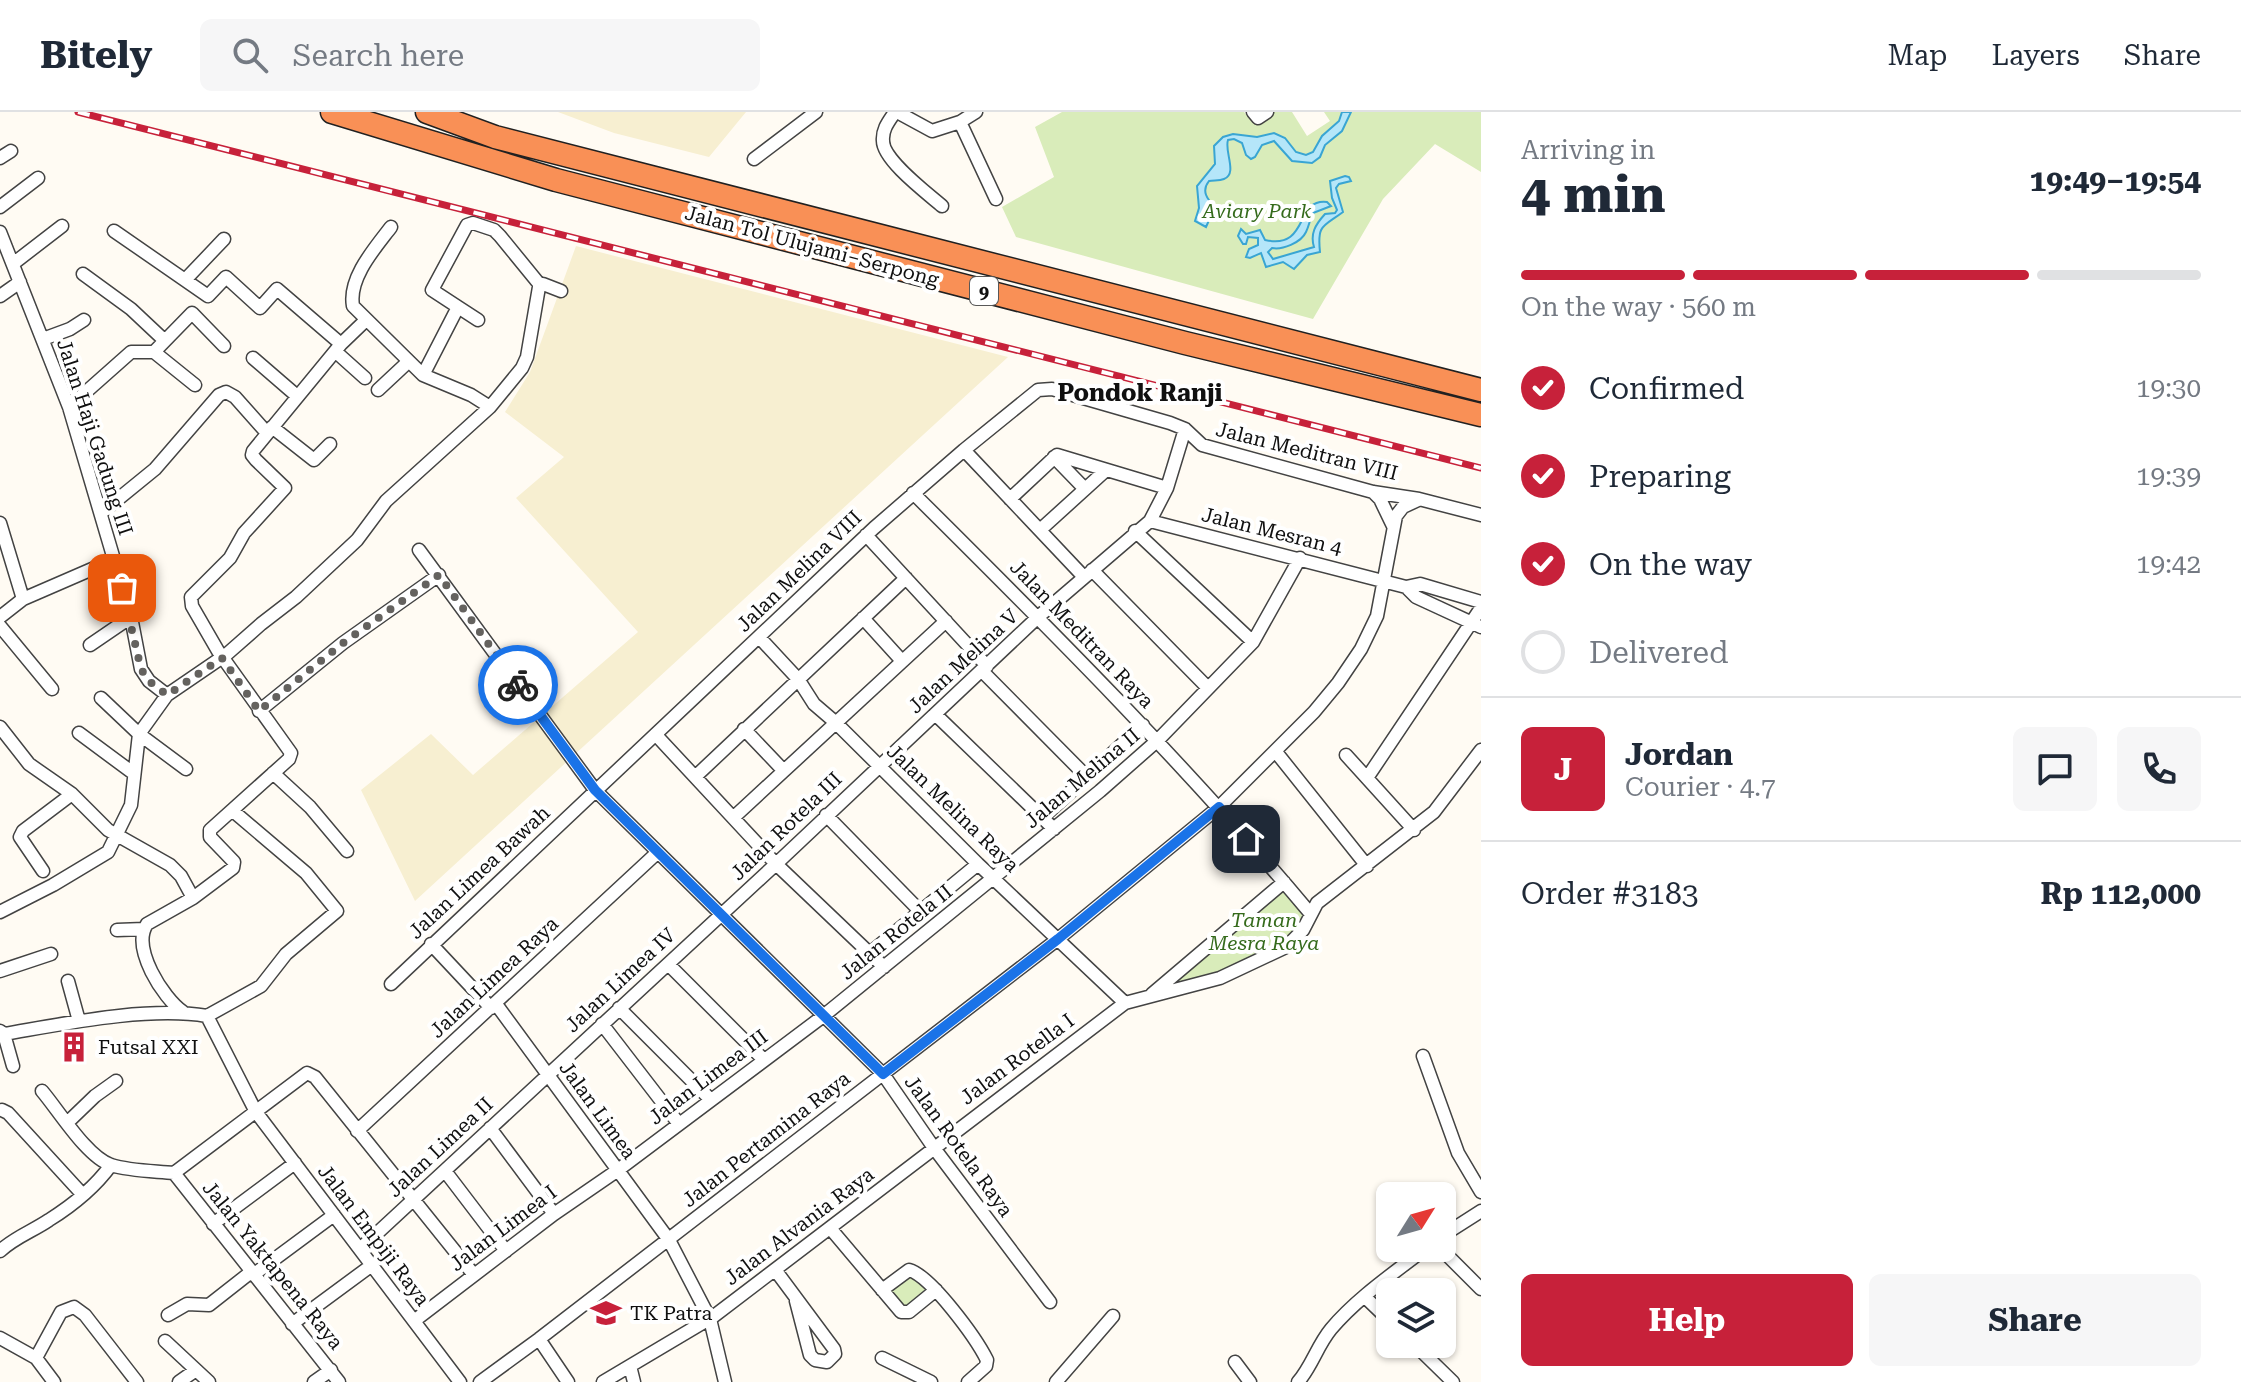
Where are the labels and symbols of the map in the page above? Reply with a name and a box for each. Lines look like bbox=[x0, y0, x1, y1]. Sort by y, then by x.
park label: Aviary Park bbox=[1202, 199, 1312, 223]
street label: Jalan Tol Ulujami–Serpong bbox=[682, 200, 942, 292]
road number: 9 bbox=[970, 277, 998, 305]
street label: Jalan Haji Gadung III bbox=[52, 336, 138, 538]
district label: Pondok Ranji bbox=[1057, 379, 1223, 407]
street label: Jalan Meditran VIII bbox=[1214, 417, 1400, 485]
street label: Jalan Mesran 4 bbox=[1199, 502, 1346, 560]
street label: Jalan Melina VIII bbox=[732, 505, 866, 637]
pin bbox=[88, 554, 156, 622]
street label: Jalan Meditran Raya bbox=[1005, 555, 1159, 713]
street label: Jalan Melina V bbox=[903, 604, 1023, 718]
courier bbox=[478, 645, 558, 725]
street label: Jalan Melina II bbox=[1020, 723, 1144, 833]
street label: Jalan Melina Raya bbox=[882, 739, 1024, 877]
street label: Jalan Rotela III bbox=[725, 767, 847, 885]
street label: Jalan Limea Bawah bbox=[403, 800, 555, 944]
pin bbox=[1212, 805, 1280, 873]
street label: Jalan Rotela II bbox=[835, 879, 957, 985]
park label: Taman Mesra Raya bbox=[1208, 908, 1319, 955]
street label: Jalan Limea Raya bbox=[425, 911, 563, 1043]
street label: Jalan Limea IV bbox=[560, 923, 680, 1037]
street label: Jalan Rotella I bbox=[955, 1008, 1079, 1110]
street label: Jalan Limea III bbox=[644, 1024, 772, 1130]
building icon: Futsal XXI bbox=[57, 1030, 91, 1064]
place label: Futsal XXI bbox=[98, 1035, 199, 1059]
street label: Jalan Limea bbox=[554, 1056, 642, 1164]
street label: Jalan Pertamina Raya bbox=[677, 1066, 855, 1212]
street label: Jalan Rotela Raya bbox=[900, 1071, 1018, 1222]
street label: Jalan Limea II bbox=[382, 1092, 498, 1202]
street label: Jalan Empiji Raya bbox=[313, 1160, 435, 1311]
street label: Jalan Alvania Raya bbox=[720, 1162, 878, 1290]
street label: Jalan Yaktapena Raya bbox=[198, 1176, 348, 1354]
street label: Jalan Limea I bbox=[445, 1180, 561, 1276]
north arrow bbox=[1376, 1182, 1456, 1262]
school or university icon: TK Patra bbox=[589, 1296, 623, 1330]
place label: TK Patra bbox=[630, 1301, 712, 1325]

